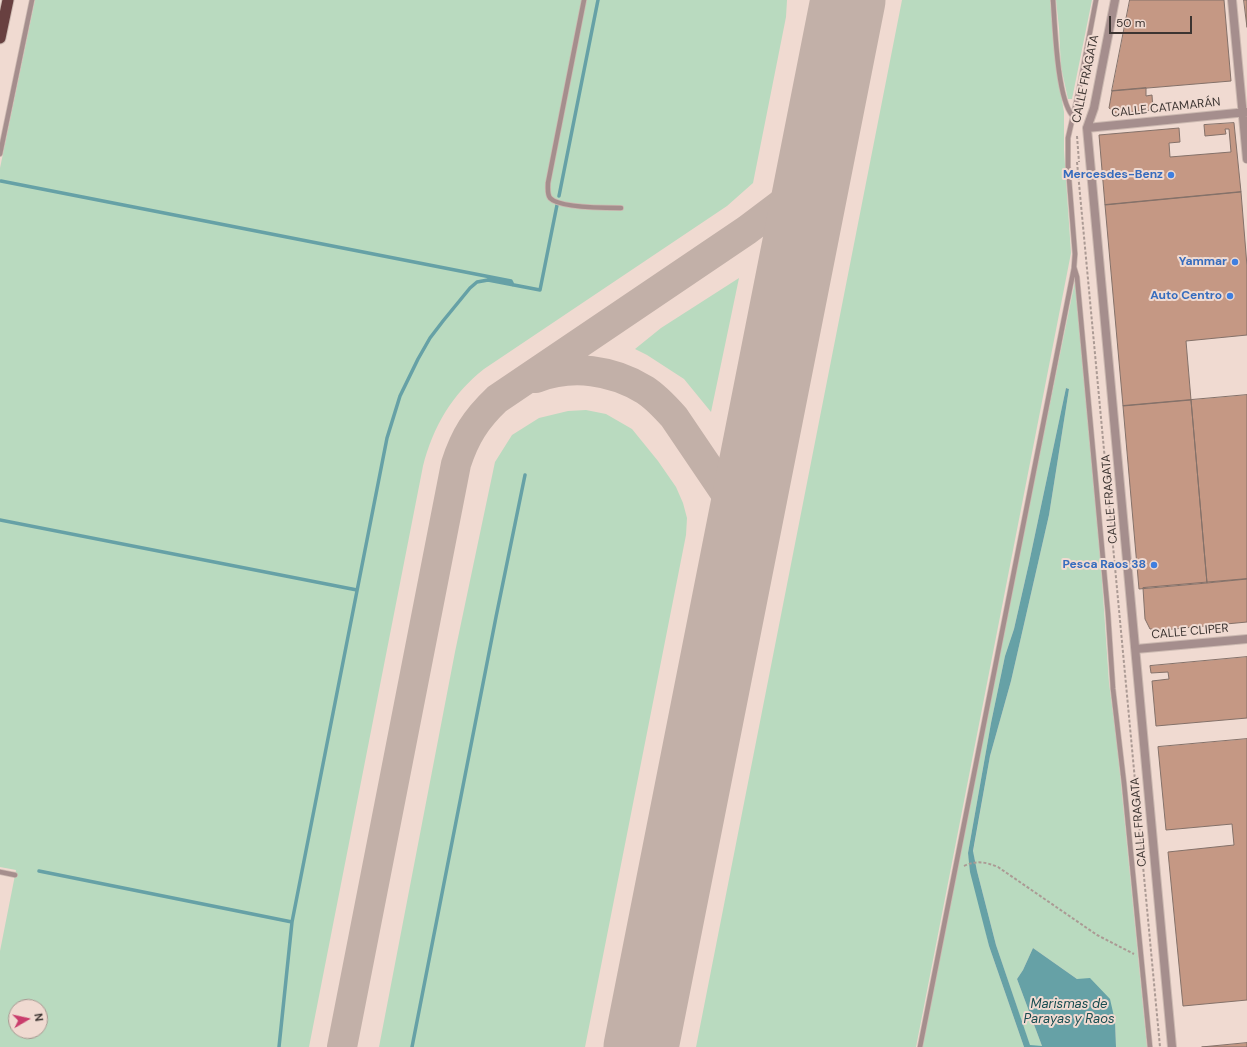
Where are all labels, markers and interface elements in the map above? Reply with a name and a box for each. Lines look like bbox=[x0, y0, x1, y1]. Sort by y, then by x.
scale bar bbox=[1111, 8, 1194, 34]
text: 50 m bbox=[1116, 15, 1145, 31]
street label: CALLE FRAGATA bbox=[1070, 34, 1102, 124]
street label: CALLE CATAMARÁN bbox=[1111, 95, 1221, 121]
place label: Mercesdes-Benz bbox=[1063, 168, 1163, 182]
marker: Mercesdes-Benz bbox=[1166, 170, 1176, 180]
place label: Yammar bbox=[1179, 255, 1227, 269]
marker: Yammar bbox=[1230, 257, 1240, 267]
place label: Auto Centro bbox=[1150, 289, 1222, 303]
marker: Auto Centro bbox=[1225, 291, 1235, 301]
street label: CALLE FRAGATA bbox=[1099, 454, 1121, 544]
place label: Pesca Raos 38 bbox=[1062, 558, 1146, 572]
marker: Pesca Raos 38 bbox=[1149, 560, 1159, 570]
street label: CALLE CLIPER bbox=[1151, 621, 1229, 643]
street label: CALLE FRAGATA bbox=[1128, 777, 1150, 867]
water label: Marismas de Parayas y Raos bbox=[1023, 997, 1115, 1028]
north arrow bbox=[8, 999, 48, 1039]
text: N bbox=[31, 1012, 46, 1022]

